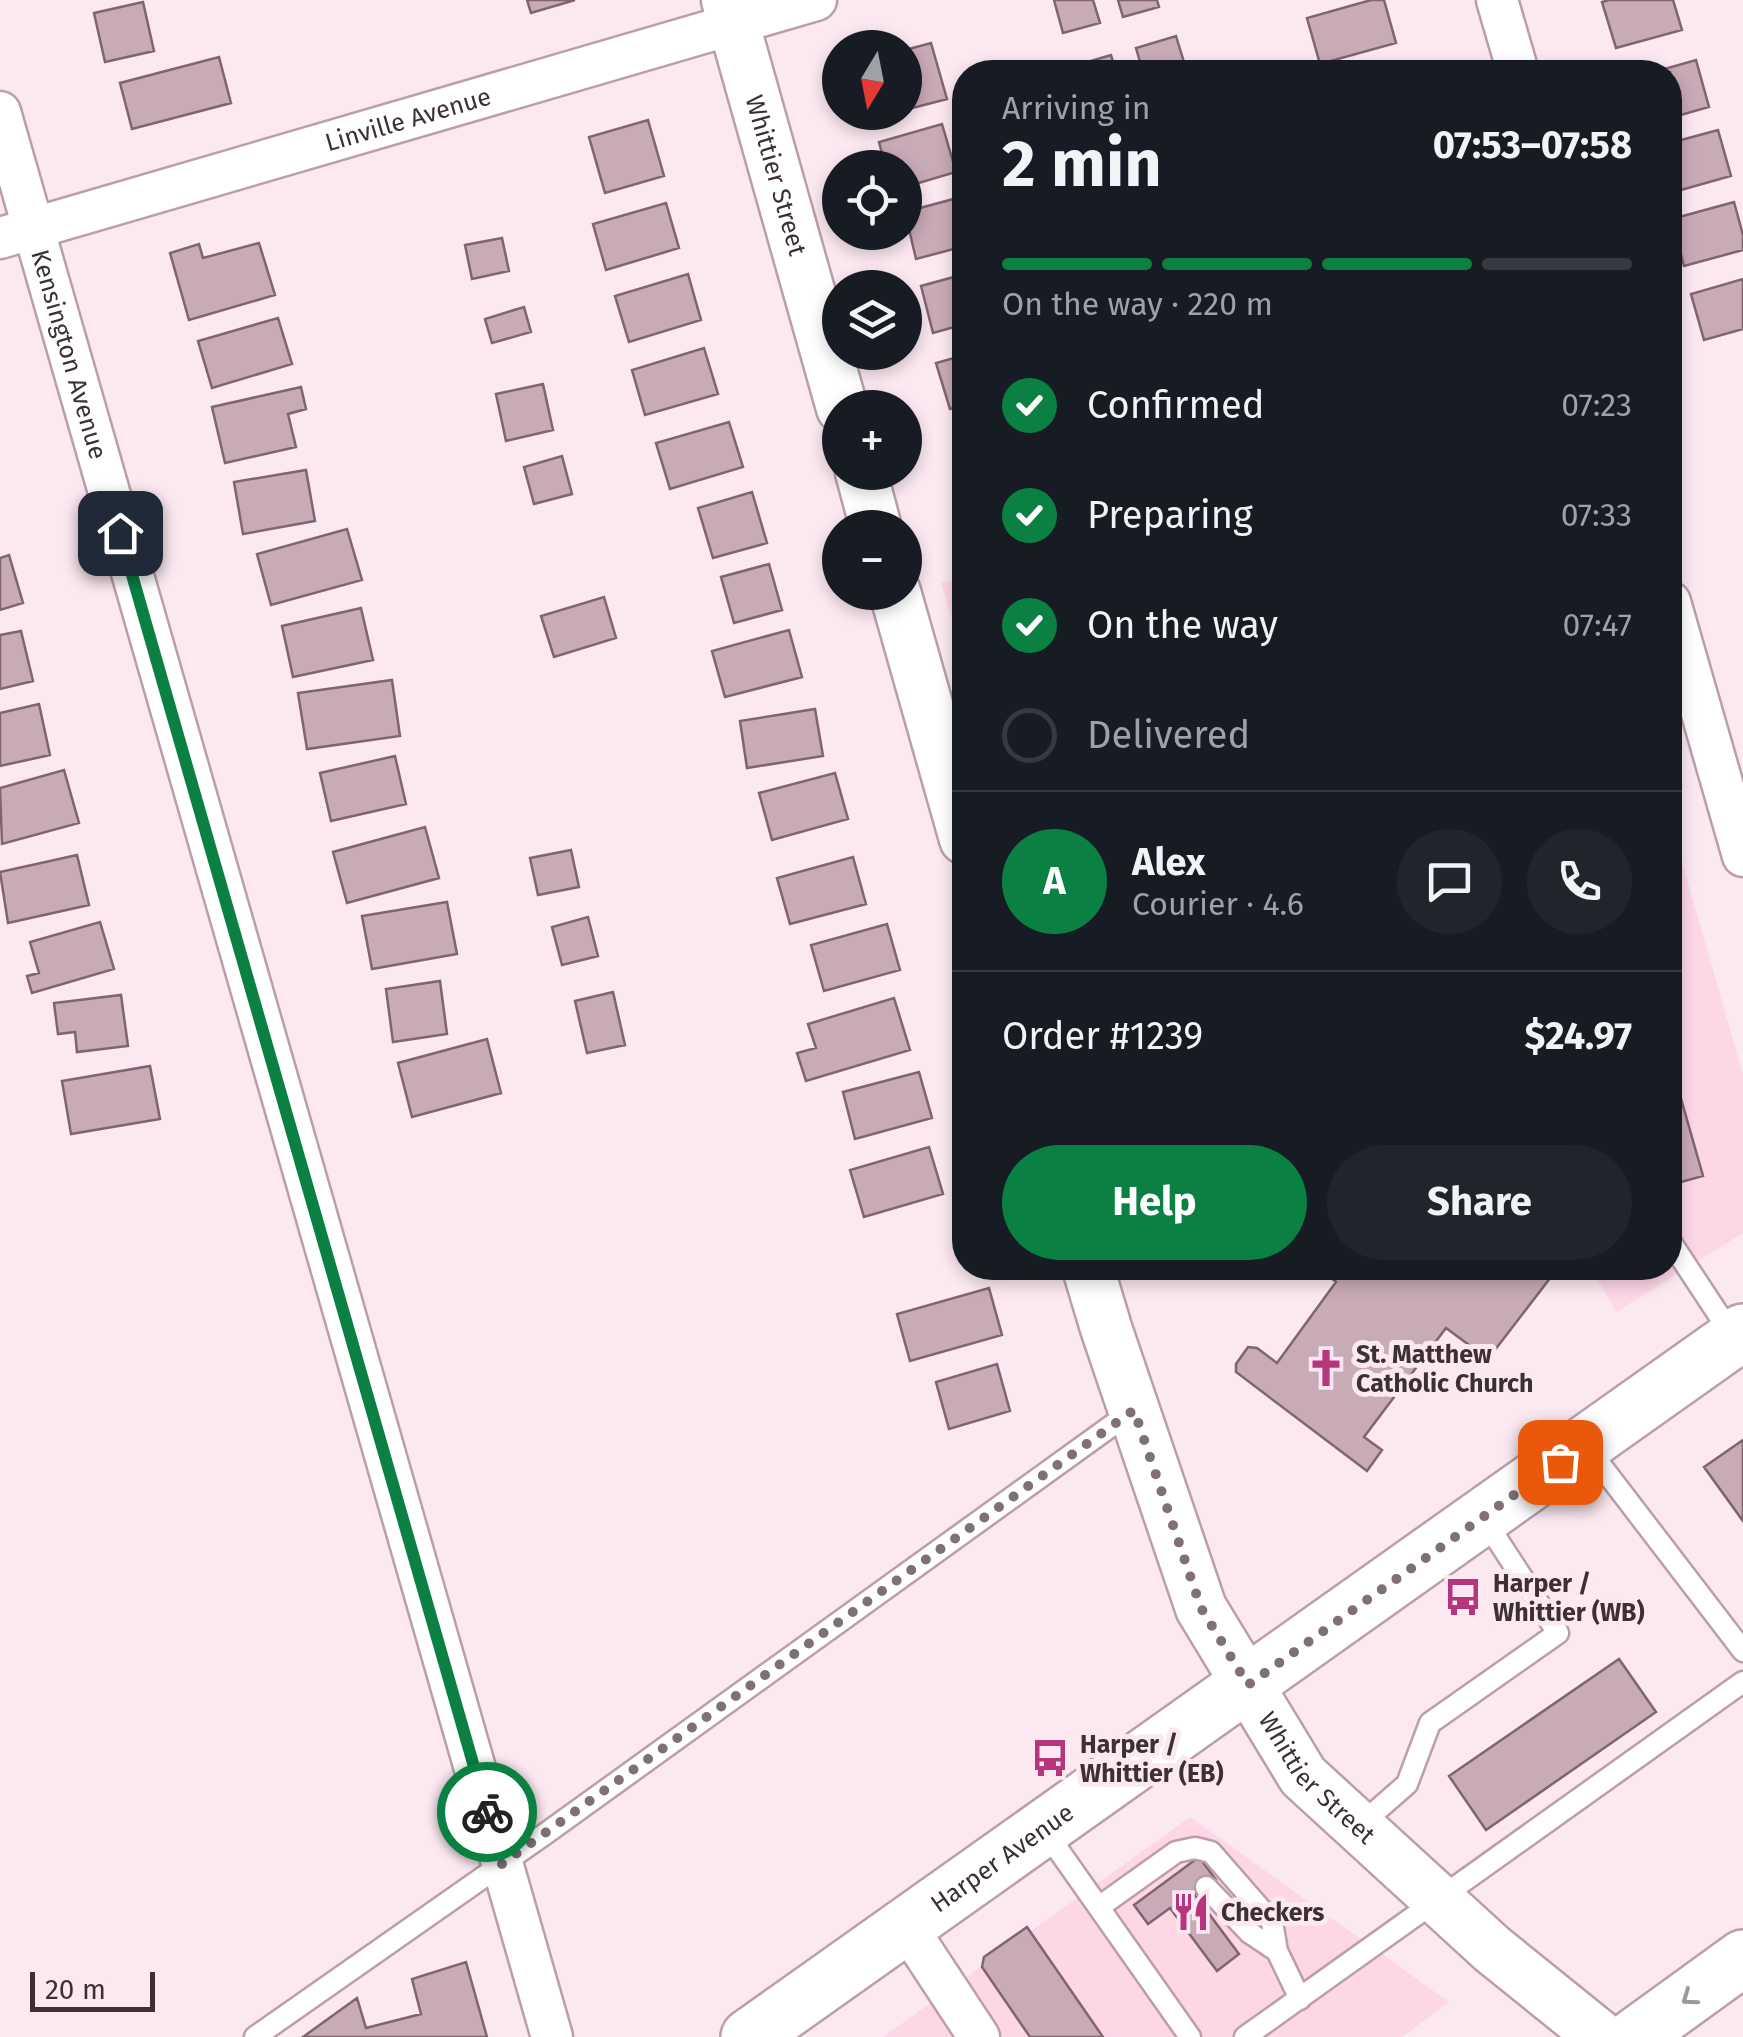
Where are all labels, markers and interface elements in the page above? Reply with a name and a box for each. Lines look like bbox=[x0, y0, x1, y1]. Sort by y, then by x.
north arrow bbox=[822, 30, 922, 130]
map controls bbox=[822, 30, 922, 610]
street label: Linville Avenue bbox=[322, 82, 495, 158]
text: Arriving in bbox=[1002, 89, 1150, 127]
street label: Whittier Street bbox=[739, 92, 813, 260]
text: 07:53–07:58 bbox=[1433, 122, 1632, 168]
text: 2 min bbox=[1002, 125, 1162, 203]
button: locate bbox=[822, 150, 922, 250]
street label: Kensington Avenue bbox=[24, 246, 113, 463]
button: layers bbox=[822, 270, 922, 370]
text: On the way · 220 m bbox=[1002, 285, 1273, 323]
icon: check bbox=[1002, 378, 1057, 433]
text: Confirmed bbox=[1087, 382, 1265, 428]
text: 07:23 bbox=[1561, 386, 1632, 424]
button: + bbox=[822, 390, 922, 490]
icon: check bbox=[1002, 488, 1057, 543]
pin bbox=[78, 491, 163, 576]
text: Preparing bbox=[1087, 492, 1253, 538]
text: 07:33 bbox=[1561, 496, 1632, 534]
icon: home bbox=[93, 506, 148, 561]
button: − bbox=[822, 510, 922, 610]
icon: check bbox=[1002, 598, 1057, 653]
text: On the way bbox=[1087, 602, 1278, 648]
text: 07:47 bbox=[1563, 606, 1632, 644]
text: Delivered bbox=[1087, 712, 1250, 758]
button: chat bbox=[1397, 829, 1502, 934]
button: phone bbox=[1527, 829, 1632, 934]
text: Alex bbox=[1132, 839, 1205, 885]
text: A bbox=[1043, 858, 1066, 904]
text: Courier · 4.6 bbox=[1132, 885, 1304, 923]
text: Order #1239 bbox=[1002, 1013, 1203, 1059]
text: $24.97 bbox=[1525, 1013, 1632, 1059]
button: Help bbox=[1002, 1145, 1307, 1260]
button: Share bbox=[1327, 1145, 1632, 1260]
place label: St. Matthew Catholic Church bbox=[1356, 1340, 1533, 1399]
church icon: St. Matthew Catholic Church bbox=[1305, 1347, 1347, 1389]
pin bbox=[1518, 1420, 1603, 1505]
icon: bag bbox=[1533, 1435, 1588, 1490]
place label: Harper / Whittier (WB) bbox=[1493, 1569, 1645, 1628]
bus stop icon: Harper / Whittier (WB) bbox=[1442, 1576, 1484, 1618]
street label: Whittier Street bbox=[1252, 1707, 1382, 1851]
place label: Harper / Whittier (EB) bbox=[1080, 1730, 1224, 1789]
bus stop icon: Harper / Whittier (EB) bbox=[1029, 1737, 1071, 1779]
courier bbox=[437, 1762, 537, 1862]
icon: bike bbox=[460, 1785, 515, 1840]
street label: Harper Avenue bbox=[925, 1798, 1080, 1919]
restaurant icon: Checkers bbox=[1170, 1891, 1212, 1933]
place label: Checkers bbox=[1221, 1898, 1324, 1928]
scale bar bbox=[30, 1967, 155, 2012]
text: 20 m bbox=[45, 1973, 106, 2006]
one-way arrow bbox=[1681, 1985, 1700, 2004]

